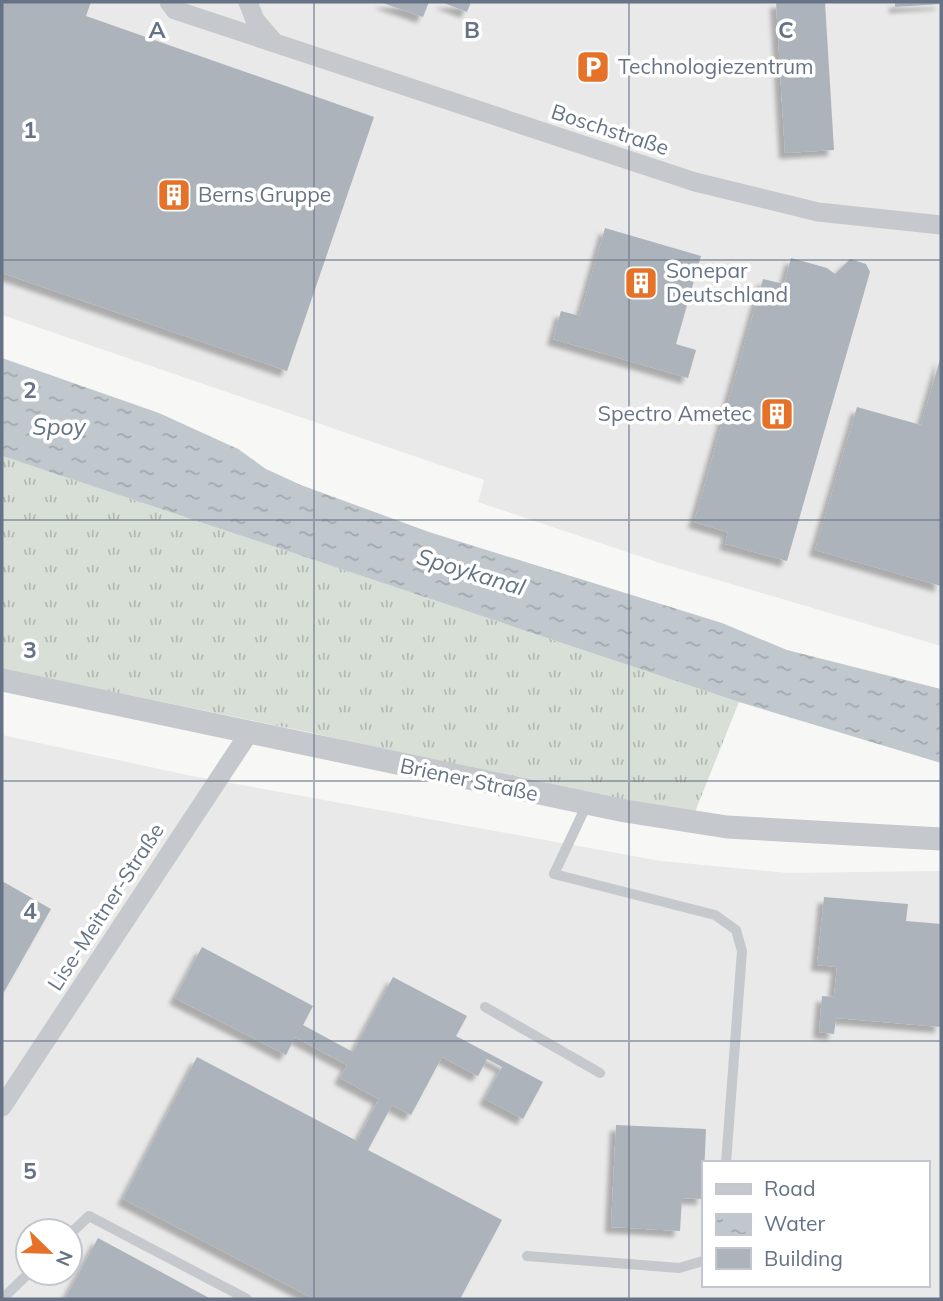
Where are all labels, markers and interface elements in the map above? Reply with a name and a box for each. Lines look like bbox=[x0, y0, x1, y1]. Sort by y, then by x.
text: A bbox=[148, 15, 166, 44]
text: B bbox=[464, 15, 480, 44]
text: C bbox=[778, 15, 794, 44]
parking icon: Technologiezentrum bbox=[574, 48, 612, 86]
place label: Technologiezentrum bbox=[618, 53, 813, 79]
street label: Boschstraße bbox=[548, 98, 672, 160]
text: 1 bbox=[23, 115, 37, 144]
building icon: Berns Gruppe bbox=[155, 176, 193, 214]
place label: Berns Gruppe bbox=[198, 181, 331, 207]
place label: Sonepar Deutschland bbox=[666, 257, 788, 307]
building icon: Sonepar Deutschland bbox=[622, 264, 660, 302]
text: 2 bbox=[23, 375, 37, 404]
building icon: Spectro Ametec bbox=[758, 395, 796, 433]
place label: Spectro Ametec bbox=[598, 400, 752, 426]
water label: Spoy bbox=[32, 412, 86, 441]
water label: Spoykanal bbox=[414, 541, 529, 602]
text: 3 bbox=[23, 635, 37, 664]
street label: Briener Straße bbox=[398, 752, 541, 806]
street label: Lise-Meitner-Straße bbox=[41, 818, 169, 995]
text: 4 bbox=[23, 896, 37, 925]
text: 5 bbox=[23, 1156, 37, 1185]
legend bbox=[702, 1161, 929, 1287]
text: Road bbox=[764, 1175, 815, 1201]
text: Water bbox=[764, 1210, 825, 1236]
north arrow bbox=[14, 1217, 84, 1287]
text: Building bbox=[764, 1245, 843, 1271]
text: N bbox=[51, 1247, 78, 1270]

